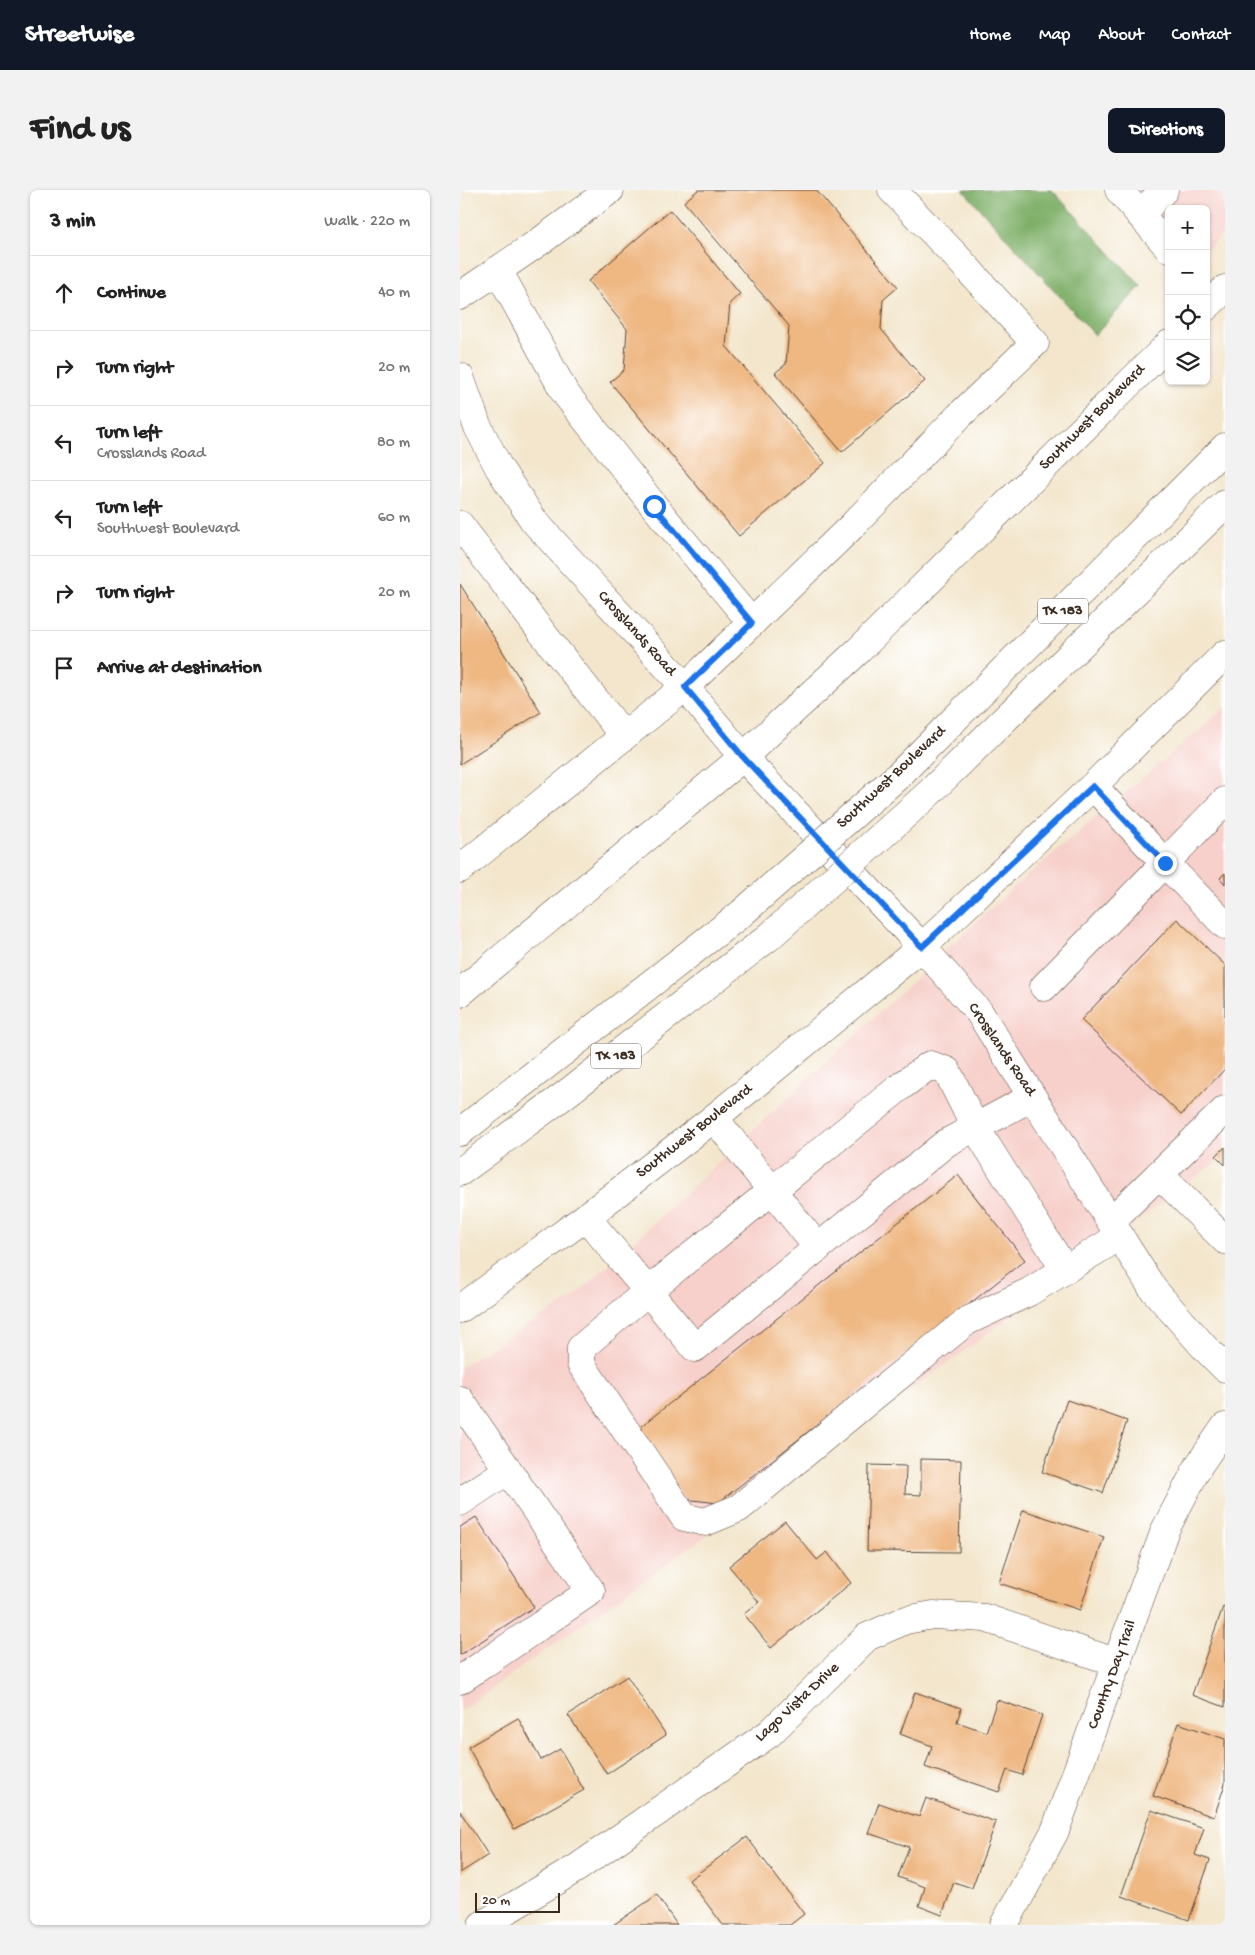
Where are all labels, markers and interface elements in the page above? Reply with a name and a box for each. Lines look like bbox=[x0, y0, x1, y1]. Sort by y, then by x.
text: Streetwise bbox=[25, 21, 134, 50]
text: Home bbox=[969, 25, 1011, 46]
text: Map bbox=[1039, 25, 1070, 46]
text: About bbox=[1098, 25, 1144, 46]
text: Contact bbox=[1172, 25, 1230, 46]
button: Directions bbox=[1108, 108, 1225, 153]
text: Find us bbox=[30, 110, 130, 151]
map controls bbox=[1165, 205, 1210, 385]
button: + bbox=[1165, 205, 1210, 250]
text: 3 min bbox=[50, 210, 95, 235]
text: Walk · 220 m bbox=[324, 213, 410, 232]
button: − bbox=[1165, 250, 1210, 295]
icon: ahead bbox=[50, 279, 78, 307]
text: Continue bbox=[97, 282, 166, 305]
text: 40 m bbox=[378, 284, 410, 303]
button: locate bbox=[1165, 295, 1210, 340]
button: layers bbox=[1165, 340, 1210, 385]
icon: right bbox=[50, 354, 78, 382]
text: Turn right bbox=[97, 357, 173, 380]
text: 20 m bbox=[378, 359, 410, 378]
street label: Southwest Boulevard bbox=[1036, 360, 1151, 475]
text: Turn left bbox=[97, 422, 161, 445]
icon: left bbox=[50, 429, 78, 457]
text: 80 m bbox=[377, 434, 410, 453]
text: Crosslands Road bbox=[97, 445, 205, 464]
route start bbox=[643, 495, 666, 518]
text: Turn left bbox=[97, 497, 161, 520]
icon: left bbox=[50, 504, 78, 532]
text: 60 m bbox=[378, 509, 410, 528]
text: Southwest Boulevard bbox=[97, 520, 239, 539]
icon: right bbox=[50, 579, 78, 607]
text: Turn right bbox=[97, 582, 173, 605]
text: 20 m bbox=[378, 584, 410, 603]
street label: Crosslands Road bbox=[593, 587, 680, 682]
road number: TX 183 bbox=[1038, 598, 1088, 624]
icon: arrive bbox=[50, 654, 78, 682]
text: Arrive at destination bbox=[97, 657, 261, 680]
street label: Southwest Boulevard bbox=[834, 722, 952, 833]
route end bbox=[1154, 852, 1177, 875]
street label: Crosslands Road bbox=[963, 1000, 1040, 1102]
road number: TX 183 bbox=[591, 1044, 641, 1068]
street label: Southwest Boulevard bbox=[633, 1080, 758, 1183]
street label: Country Day Trail bbox=[1084, 1618, 1142, 1732]
street label: Lago Vista Drive bbox=[752, 1659, 845, 1747]
scale bar bbox=[475, 1890, 560, 1913]
text: 20 m bbox=[482, 1893, 510, 1910]

